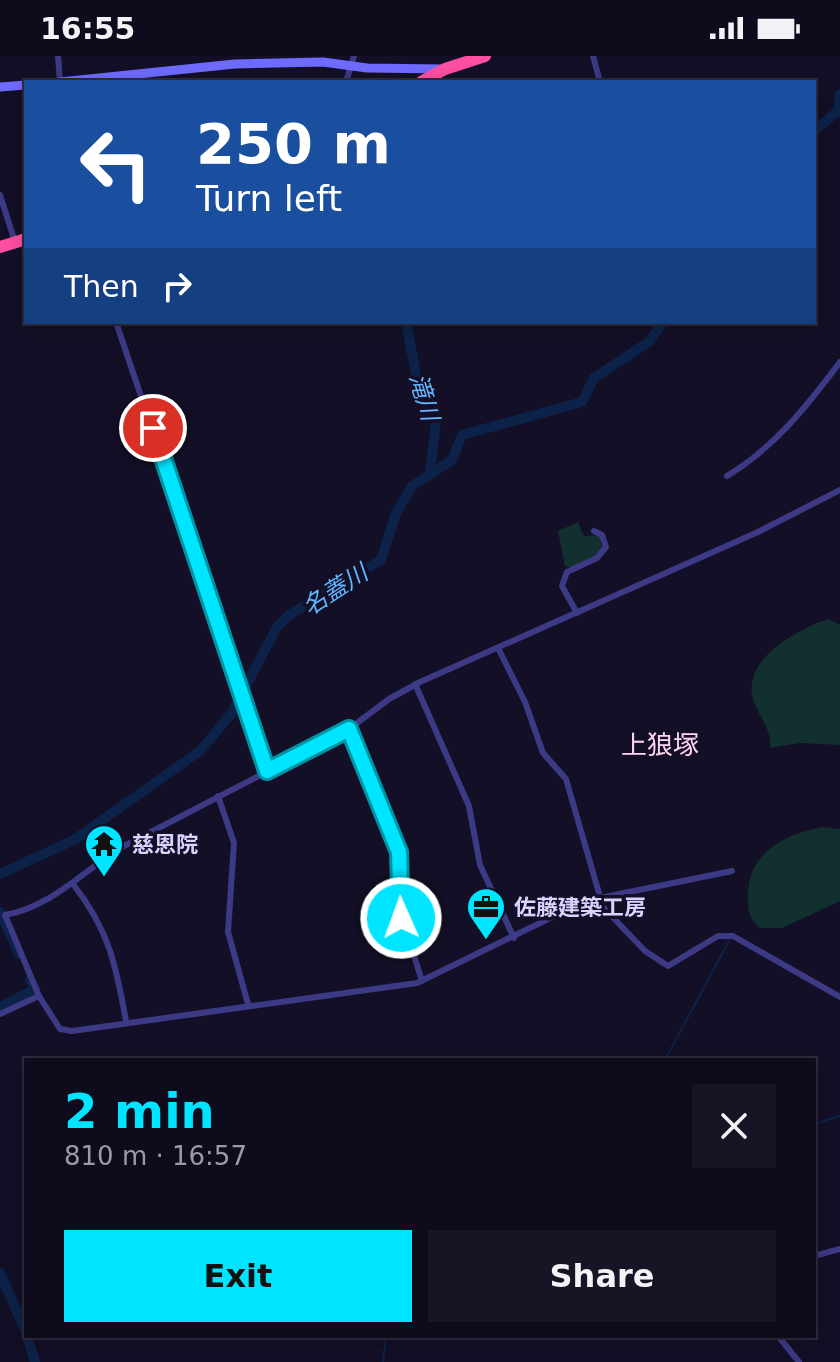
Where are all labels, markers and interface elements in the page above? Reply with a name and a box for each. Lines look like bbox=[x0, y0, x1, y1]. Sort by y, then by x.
text: 16:55 bbox=[40, 11, 136, 46]
text: 250 m bbox=[196, 111, 391, 176]
icon: left bbox=[64, 112, 168, 216]
text: Turn left bbox=[196, 178, 342, 219]
icon: right bbox=[155, 264, 199, 308]
text: Then bbox=[64, 269, 139, 304]
water label: 滝川 bbox=[404, 370, 445, 427]
pin bbox=[119, 394, 187, 462]
icon: arrive bbox=[131, 406, 175, 450]
water label: 名蓋川 bbox=[297, 557, 375, 621]
district label: 上狼塚 bbox=[621, 730, 699, 760]
temple icon: 慈恩院 bbox=[83, 823, 125, 878]
place label: 慈恩院 bbox=[132, 832, 198, 857]
position arrow bbox=[359, 876, 443, 960]
office icon: 佐藤建築工房 bbox=[465, 886, 507, 941]
place label: 佐藤建築工房 bbox=[514, 895, 646, 920]
text: 2 min bbox=[64, 1083, 215, 1139]
button: close bbox=[692, 1084, 776, 1168]
text: 810 m · 16:57 bbox=[64, 1141, 247, 1171]
button: Exit bbox=[64, 1230, 412, 1322]
button: Share bbox=[428, 1230, 776, 1322]

